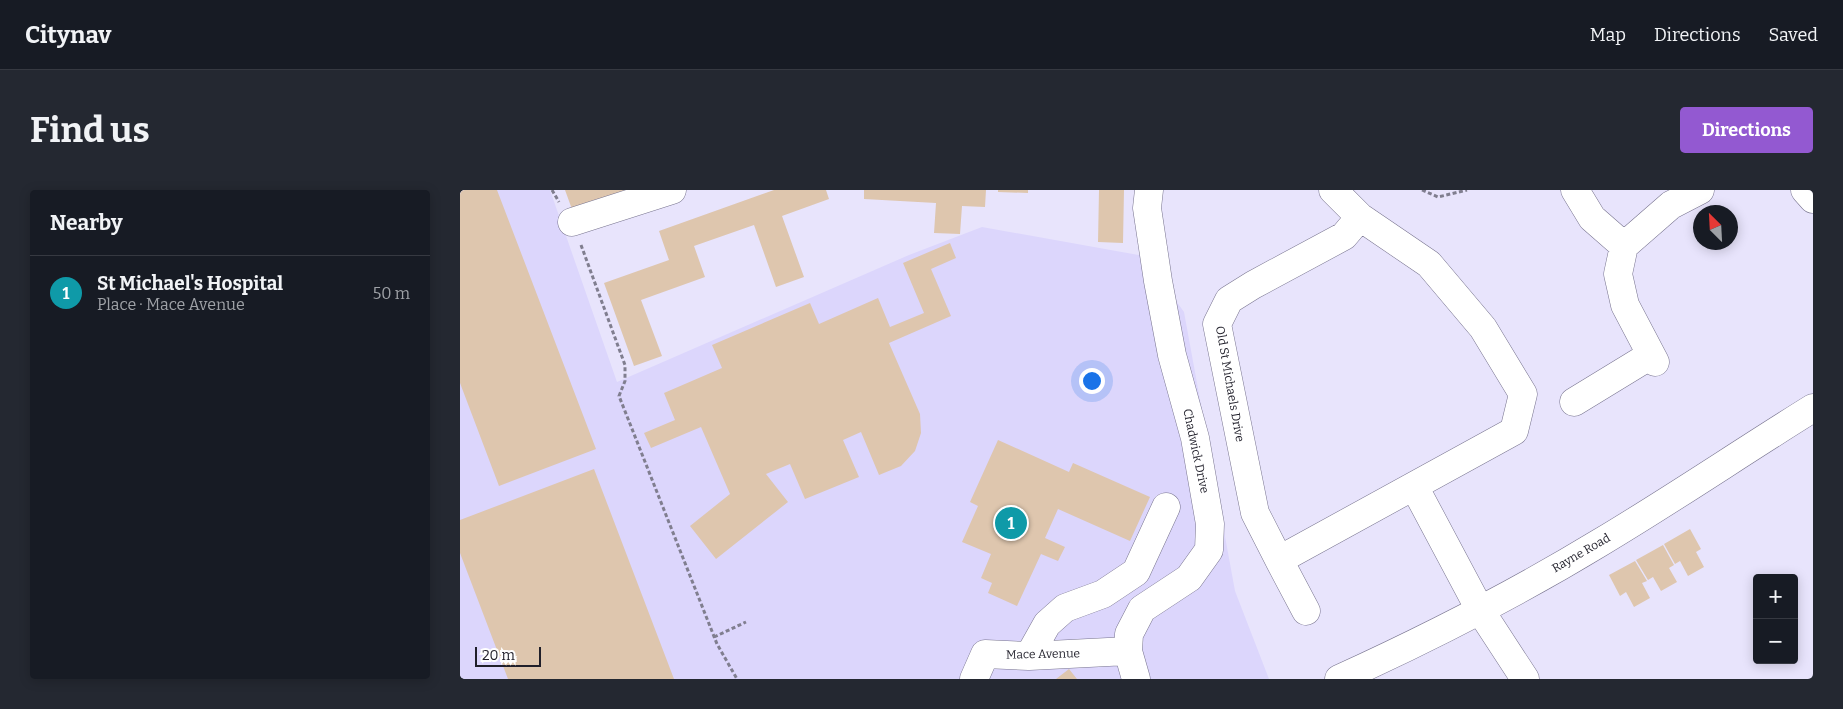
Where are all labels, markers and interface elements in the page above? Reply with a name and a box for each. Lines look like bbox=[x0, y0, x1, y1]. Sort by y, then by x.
text: Citynav bbox=[25, 21, 111, 49]
text: Map bbox=[1590, 24, 1626, 46]
text: Directions bbox=[1654, 24, 1741, 46]
text: Saved bbox=[1769, 24, 1818, 46]
button: Directions bbox=[1680, 107, 1813, 153]
text: Find us bbox=[30, 109, 150, 151]
north arrow bbox=[1693, 205, 1738, 250]
text: Nearby bbox=[50, 210, 123, 236]
text: St Michael's Hospital bbox=[97, 272, 283, 295]
text: 1 bbox=[63, 284, 69, 303]
text: 50 m bbox=[373, 284, 410, 303]
text: Place · Mace Avenue bbox=[97, 295, 245, 314]
street label: Old St Michaels Drive bbox=[1213, 325, 1247, 443]
your location bbox=[1079, 368, 1105, 394]
street label: Chadwick Drive bbox=[1180, 407, 1212, 495]
pin: 1 bbox=[995, 504, 1027, 542]
street label: Rayne Road bbox=[1549, 531, 1613, 575]
map controls bbox=[1753, 574, 1798, 664]
button: + bbox=[1753, 574, 1798, 619]
button: − bbox=[1753, 619, 1798, 664]
scale bar bbox=[475, 644, 541, 667]
street label: Mace Avenue bbox=[1006, 646, 1080, 662]
text: 20 m bbox=[482, 647, 515, 664]

